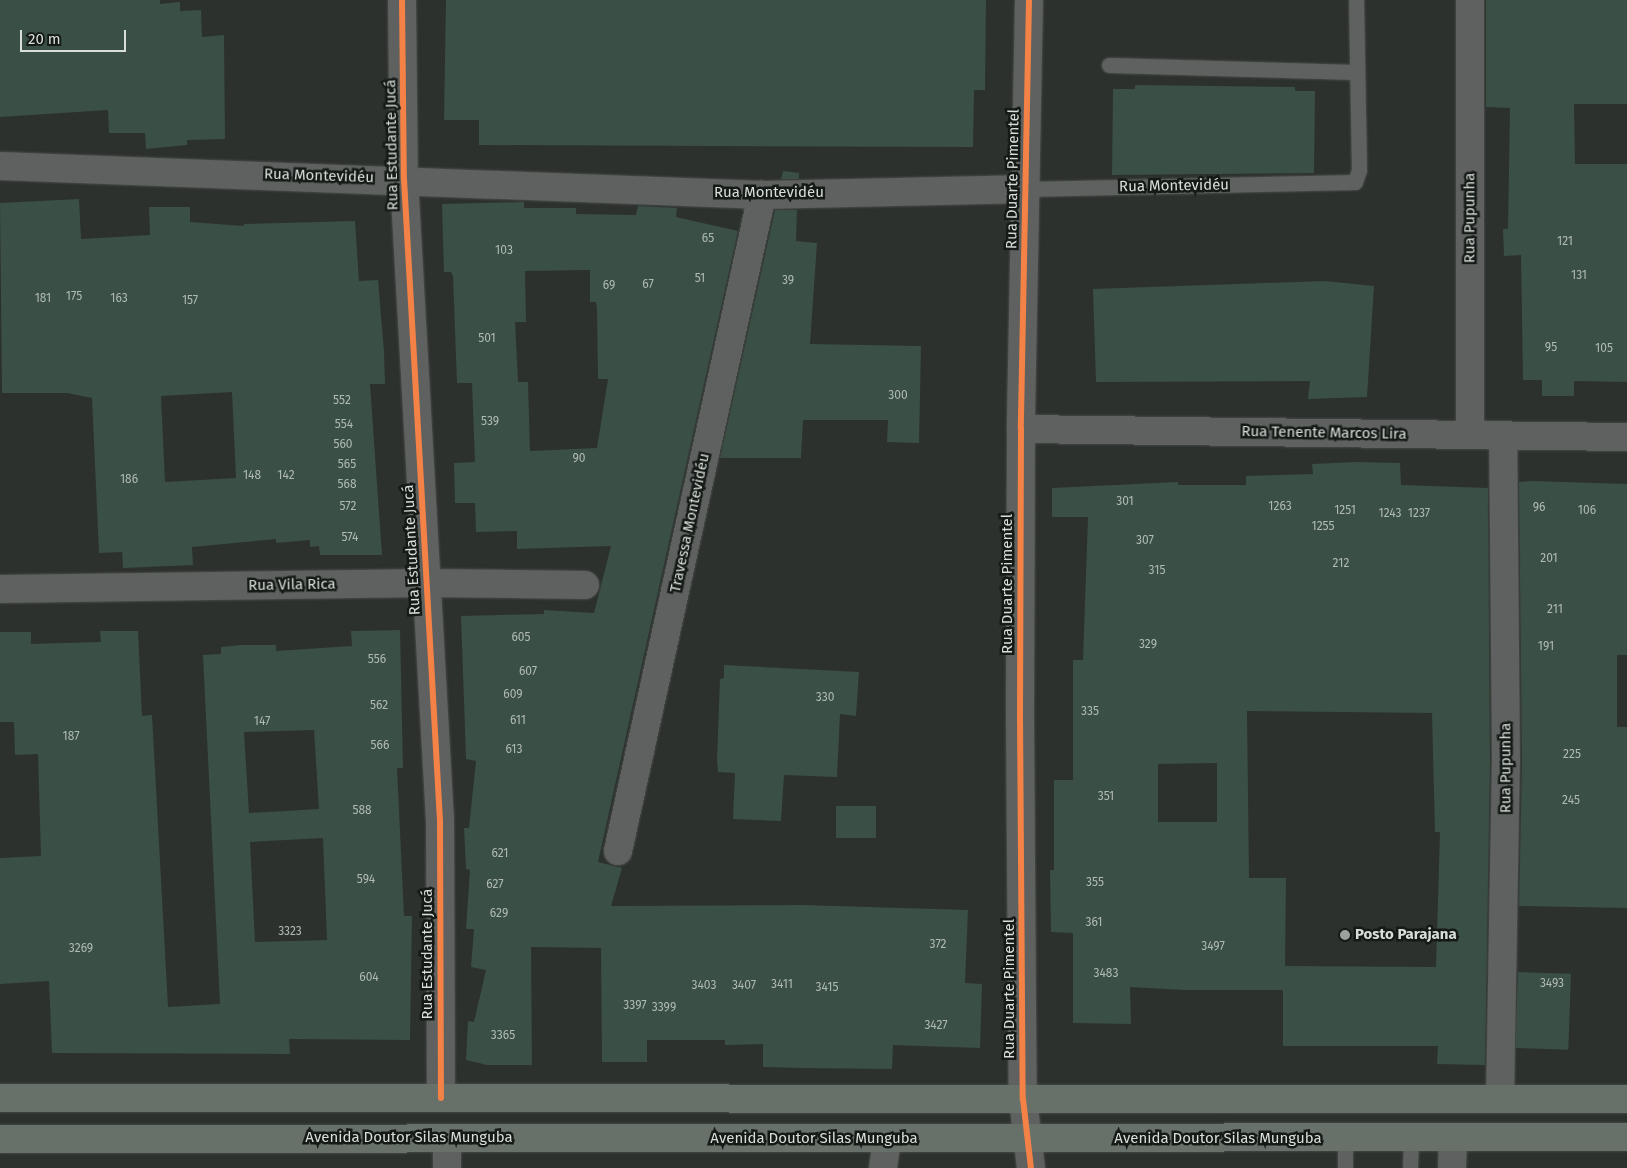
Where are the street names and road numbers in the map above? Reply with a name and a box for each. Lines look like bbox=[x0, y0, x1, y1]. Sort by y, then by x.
street label: Rua Estudante Jucá bbox=[382, 79, 402, 211]
street label: Rua Duarte Pimentel bbox=[1003, 109, 1023, 249]
street label: Rua Montevidéu bbox=[264, 165, 374, 187]
street label: Rua Pupunha bbox=[1461, 173, 1479, 263]
street label: Rua Montevidéu bbox=[1119, 176, 1229, 196]
street label: Rua Montevidéu bbox=[714, 184, 824, 202]
street label: Rua Tenente Marcos Lira bbox=[1241, 423, 1407, 443]
street label: Travessa Montevidéu bbox=[666, 452, 714, 594]
street label: Rua Estudante Jucá bbox=[400, 484, 424, 616]
street label: Rua Duarte Pimentel bbox=[999, 514, 1017, 654]
street label: Rua Vila Rica bbox=[248, 575, 336, 595]
street label: Rua Pupunha bbox=[1497, 723, 1515, 813]
street label: Rua Estudante Jucá bbox=[419, 889, 437, 1019]
street label: Rua Duarte Pimentel bbox=[1001, 919, 1019, 1059]
street label: Avenida Doutor Silas Munguba bbox=[305, 1129, 513, 1147]
street label: Avenida Doutor Silas Munguba bbox=[710, 1130, 918, 1148]
street label: Avenida Doutor Silas Munguba bbox=[1114, 1130, 1322, 1148]

